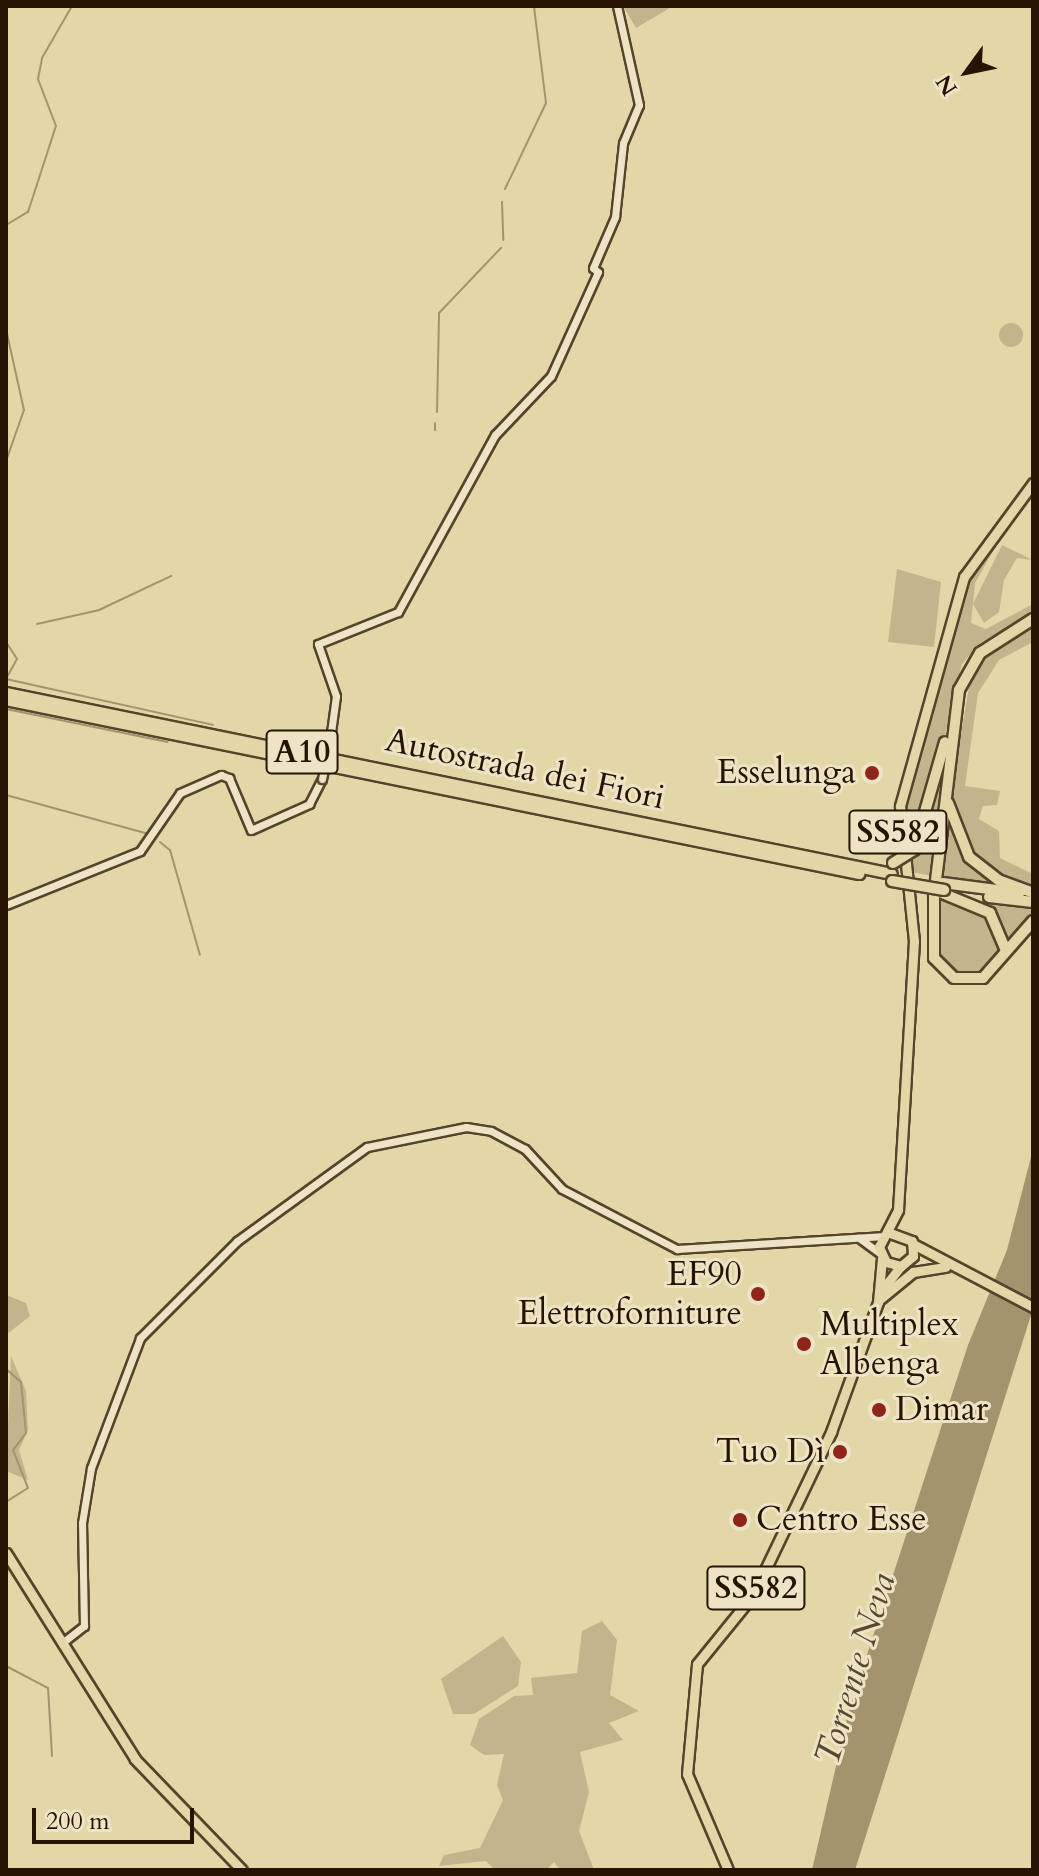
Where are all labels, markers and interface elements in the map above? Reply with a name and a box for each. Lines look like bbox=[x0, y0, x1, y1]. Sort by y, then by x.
north arrow bbox=[927, 32, 1007, 112]
text: N bbox=[929, 69, 965, 101]
street label: Autostrada dei Fiori bbox=[382, 719, 668, 819]
road number: A10 bbox=[264, 724, 340, 780]
place label: Esselunga bbox=[716, 753, 856, 793]
marker: Esselunga bbox=[863, 764, 881, 782]
road number: SS582 bbox=[848, 804, 948, 860]
place label: EF90 Elettroforniture bbox=[517, 1254, 742, 1334]
marker: EF90 Elettroforniture bbox=[749, 1285, 767, 1303]
place label: Multiplex Albenga bbox=[820, 1304, 959, 1384]
marker: Multiplex Albenga bbox=[795, 1335, 813, 1353]
place label: Dimar bbox=[895, 1390, 988, 1430]
marker: Dimar bbox=[870, 1401, 888, 1419]
place label: Tuo Dì bbox=[716, 1432, 824, 1472]
marker: Tuo Dì bbox=[831, 1443, 849, 1461]
place label: Centro Esse bbox=[756, 1500, 927, 1540]
marker: Centro Esse bbox=[731, 1511, 749, 1529]
road number: SS582 bbox=[706, 1560, 806, 1616]
water label: Torrente Neva bbox=[805, 1568, 905, 1770]
scale bar bbox=[36, 1792, 198, 1842]
text: 200 m bbox=[46, 1805, 110, 1838]

